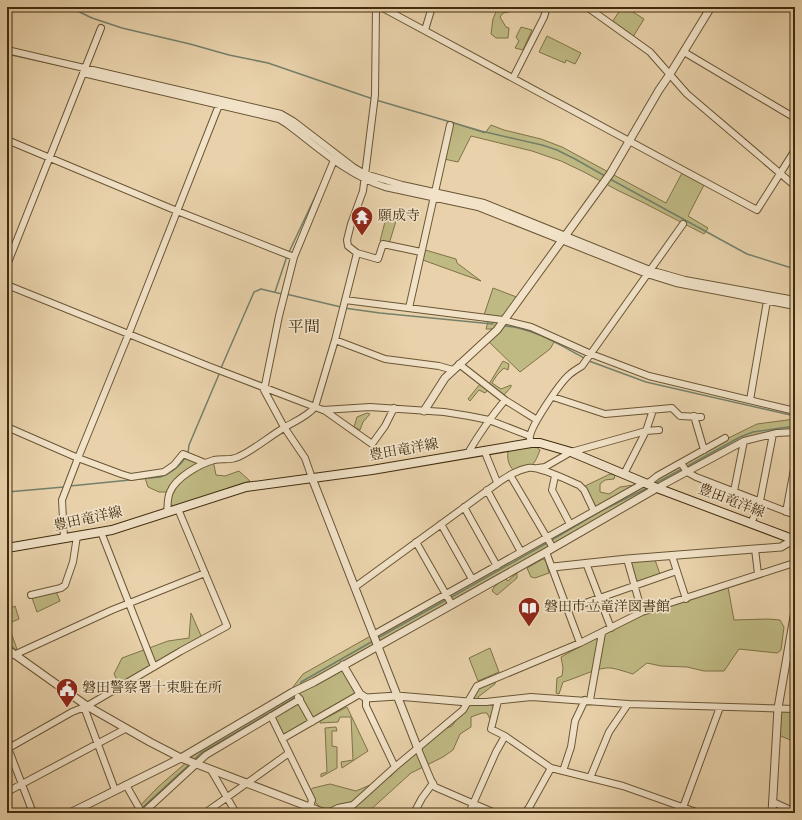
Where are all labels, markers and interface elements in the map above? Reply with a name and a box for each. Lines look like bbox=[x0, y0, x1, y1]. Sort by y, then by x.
temple icon: 願成寺 bbox=[349, 204, 375, 237]
place label: 願成寺 bbox=[378, 207, 420, 227]
district label: 平間 bbox=[288, 317, 320, 340]
street label: 豊田竜洋線 bbox=[368, 435, 440, 467]
street label: 豊田竜洋線 bbox=[695, 480, 767, 524]
street label: 豊田竜洋線 bbox=[52, 503, 124, 537]
library icon: 磐田市立竜洋図書館 bbox=[516, 595, 542, 628]
place label: 磐田市立竜洋図書館 bbox=[544, 598, 670, 618]
public building icon: 磐田警察署十束駐在所 bbox=[54, 676, 80, 709]
place label: 磐田警察署十束駐在所 bbox=[82, 679, 222, 699]

